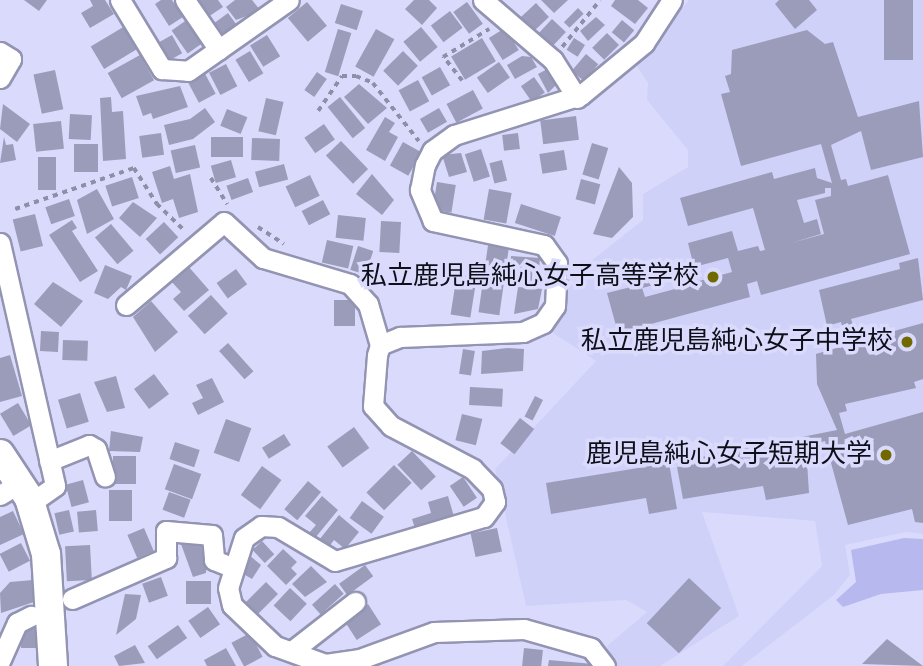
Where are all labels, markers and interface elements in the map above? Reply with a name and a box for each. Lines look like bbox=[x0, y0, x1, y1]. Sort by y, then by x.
place label: 私立鹿児島純心女子高等学校 bbox=[361, 261, 699, 293]
marker: 私立鹿児島純心女子高等学校 bbox=[705, 269, 721, 285]
place label: 私立鹿児島純心女子中学校 bbox=[581, 326, 893, 358]
marker: 私立鹿児島純心女子中学校 bbox=[899, 334, 915, 350]
place label: 鹿児島純心女子短期大学 bbox=[586, 439, 872, 471]
marker: 鹿児島純心女子短期大学 bbox=[878, 447, 894, 463]

